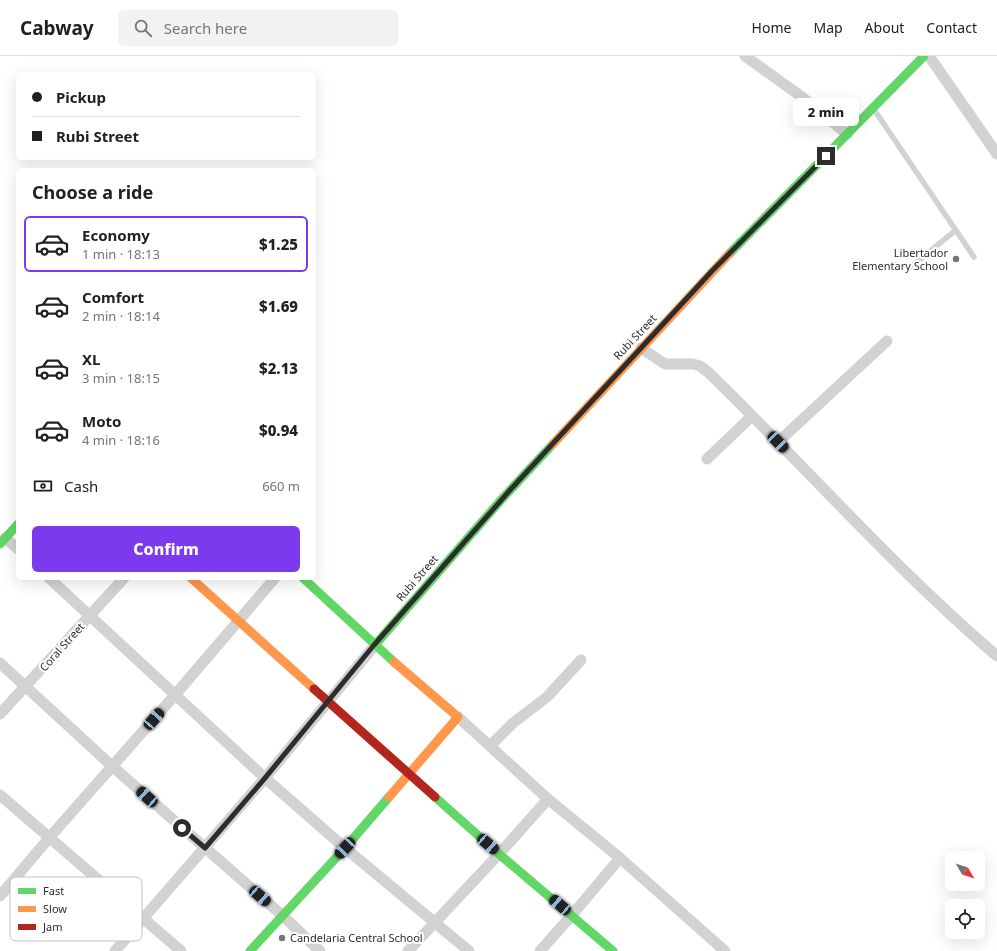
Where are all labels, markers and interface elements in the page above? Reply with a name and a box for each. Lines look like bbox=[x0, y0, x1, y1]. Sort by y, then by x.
search box bbox=[118, 10, 398, 46]
text: Cabway bbox=[20, 15, 94, 41]
icon: search bbox=[132, 17, 154, 39]
text: Search here bbox=[164, 18, 247, 38]
text: Home bbox=[752, 18, 791, 37]
text: Map bbox=[813, 18, 843, 37]
text: About bbox=[865, 18, 904, 37]
text: Contact bbox=[926, 18, 977, 37]
text: Pickup bbox=[56, 87, 106, 107]
callout: 2 min bbox=[793, 98, 859, 126]
text: 2 min bbox=[808, 103, 844, 121]
text: Rubi Street bbox=[56, 126, 139, 146]
route end bbox=[817, 147, 835, 165]
text: Choose a ride bbox=[32, 180, 153, 204]
text: Economy bbox=[82, 225, 150, 245]
icon: car bbox=[34, 226, 70, 262]
text: $1.25 bbox=[259, 234, 298, 254]
text: 1 min · 18:13 bbox=[82, 245, 160, 263]
place label: Libertador Elementary School bbox=[852, 245, 948, 273]
marker: Libertador Elementary School bbox=[951, 254, 961, 264]
text: Comfort bbox=[82, 287, 144, 307]
icon: car bbox=[34, 288, 70, 324]
text: $1.69 bbox=[259, 296, 298, 316]
text: 2 min · 18:14 bbox=[82, 307, 160, 325]
street label: Rubi Street bbox=[610, 311, 660, 363]
text: XL bbox=[82, 349, 100, 369]
icon: car bbox=[34, 350, 70, 386]
text: $2.13 bbox=[259, 358, 298, 378]
text: 3 min · 18:15 bbox=[82, 369, 160, 387]
text: Moto bbox=[82, 411, 121, 431]
icon: car bbox=[34, 412, 70, 448]
text: $0.94 bbox=[259, 420, 298, 440]
car bbox=[765, 429, 791, 455]
text: 4 min · 18:16 bbox=[82, 431, 160, 449]
icon: cash bbox=[32, 475, 54, 497]
text: Cash bbox=[64, 476, 98, 496]
text: 660 m bbox=[262, 477, 300, 495]
button: Confirm bbox=[32, 526, 300, 572]
street label: Rubi Street bbox=[392, 551, 441, 604]
street label: Coral Street bbox=[36, 619, 87, 674]
car bbox=[142, 706, 166, 732]
car bbox=[134, 785, 160, 809]
route start bbox=[173, 819, 191, 837]
car bbox=[475, 832, 501, 856]
car bbox=[332, 835, 358, 861]
north arrow bbox=[945, 851, 985, 891]
map controls bbox=[945, 851, 985, 939]
legend bbox=[10, 877, 142, 941]
text: Fast bbox=[43, 883, 64, 898]
car bbox=[247, 884, 273, 908]
car bbox=[547, 893, 573, 917]
button: locate bbox=[945, 899, 985, 939]
text: Slow bbox=[43, 901, 67, 916]
text: Jam bbox=[42, 919, 62, 934]
place label: Candelaria Central School bbox=[290, 930, 423, 945]
marker: Candelaria Central School bbox=[277, 933, 287, 943]

